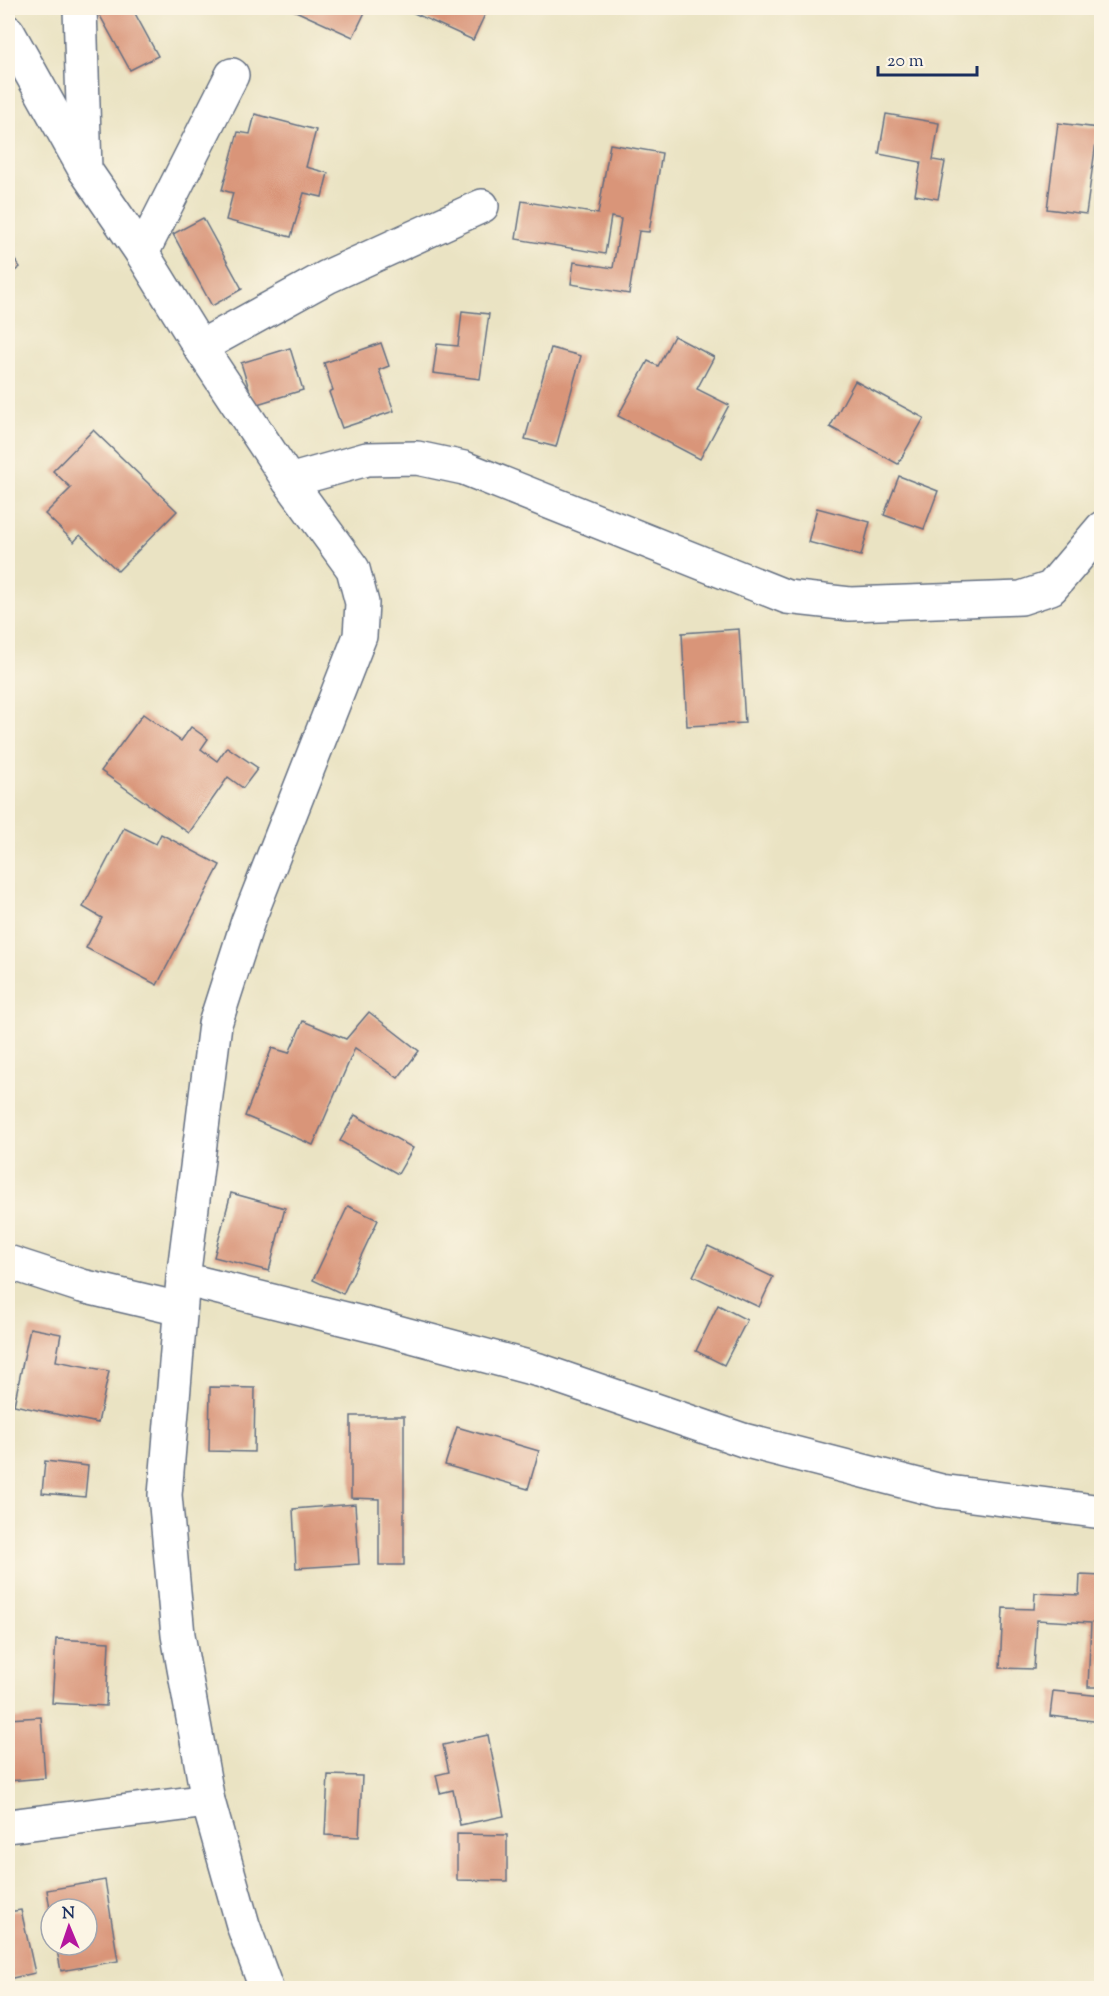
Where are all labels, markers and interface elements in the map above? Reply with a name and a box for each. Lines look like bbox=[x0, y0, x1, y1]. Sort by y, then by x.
scale bar bbox=[878, 39, 977, 77]
text: 20 m bbox=[887, 49, 924, 75]
north arrow bbox=[39, 1897, 99, 1957]
text: N bbox=[62, 1903, 76, 1926]

